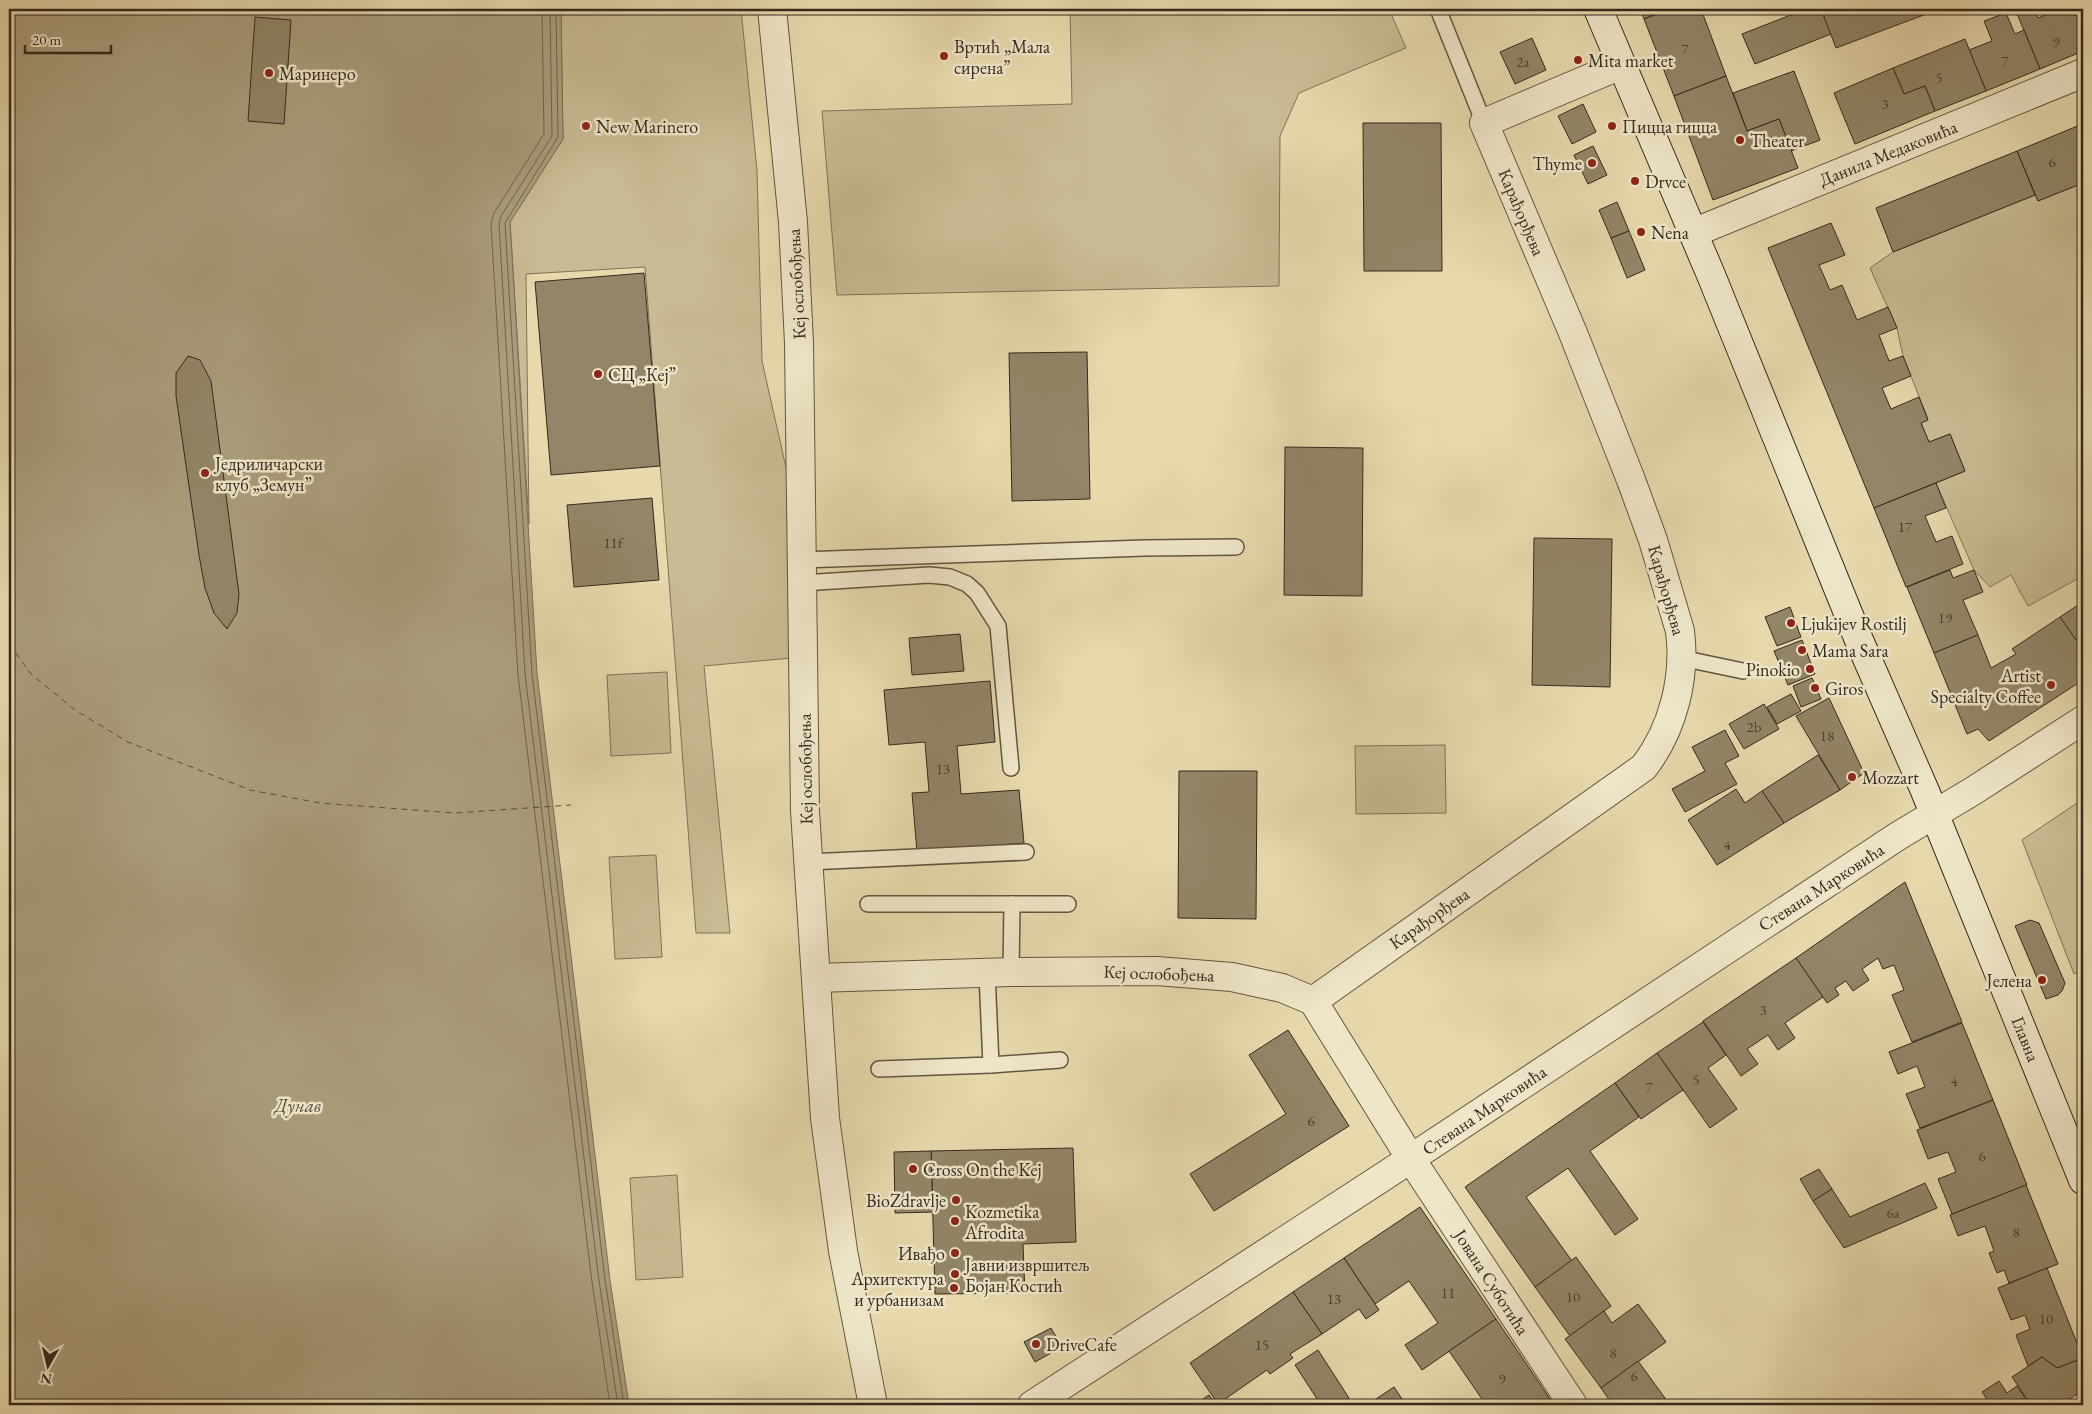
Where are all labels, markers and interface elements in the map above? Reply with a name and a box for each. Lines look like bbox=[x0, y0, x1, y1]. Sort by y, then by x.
scale bar bbox=[25, 22, 111, 54]
text: 20 m bbox=[32, 30, 61, 49]
house number: 9 bbox=[2052, 32, 2060, 51]
place label: Вртић „Мала сирена” bbox=[954, 35, 1051, 79]
house number: 7 bbox=[1681, 39, 1689, 58]
place label: Mita market bbox=[1588, 49, 1674, 72]
marker: Вртић „Мала сирена” bbox=[938, 50, 950, 62]
house number: 7 bbox=[2001, 51, 2009, 70]
house number: 2a bbox=[1516, 52, 1530, 71]
marker: Mita market bbox=[1572, 54, 1584, 66]
place label: Маринеро bbox=[279, 62, 356, 85]
marker: Маринеро bbox=[263, 67, 275, 79]
house number: 5 bbox=[1935, 68, 1943, 87]
house number: 3 bbox=[1881, 94, 1889, 113]
street label: Данила Медаковића bbox=[1815, 114, 1961, 191]
place label: New Marinero bbox=[596, 115, 698, 138]
place label: Пицца гицца bbox=[1622, 115, 1718, 138]
marker: New Marinero bbox=[580, 120, 592, 132]
marker: Пицца гицца bbox=[1606, 120, 1618, 132]
place label: Theater bbox=[1750, 129, 1804, 152]
marker: Theater bbox=[1734, 134, 1746, 146]
place label: Thyme bbox=[1532, 152, 1582, 175]
house number: 6 bbox=[2048, 152, 2056, 171]
marker: Thyme bbox=[1586, 157, 1598, 169]
street label: Карађорђева bbox=[1493, 165, 1551, 260]
place label: Drvce bbox=[1645, 170, 1686, 193]
marker: Drvce bbox=[1629, 175, 1641, 187]
place label: Nena bbox=[1651, 221, 1690, 244]
marker: Nena bbox=[1635, 226, 1647, 238]
street label: Кеј ослобођења bbox=[782, 227, 810, 340]
place label: СЦ „Кеј” bbox=[608, 363, 676, 386]
marker: СЦ „Кеј” bbox=[592, 368, 604, 380]
place label: Једриличарски клуб „Земун” bbox=[213, 452, 324, 496]
marker: Једриличарски клуб „Земун” bbox=[199, 467, 211, 479]
house number: 17 bbox=[1898, 517, 1913, 536]
house number: 11f bbox=[603, 533, 625, 552]
street label: Карађорђева bbox=[1643, 542, 1691, 638]
house number: 19 bbox=[1938, 608, 1952, 627]
place label: Ljukijev Rostilj bbox=[1801, 612, 1907, 635]
marker: Ljukijev Rostilj bbox=[1785, 617, 1797, 629]
place label: Mama Sara bbox=[1812, 639, 1889, 662]
marker: Mama Sara bbox=[1796, 644, 1808, 656]
place label: Pinokio bbox=[1746, 658, 1800, 681]
marker: Pinokio bbox=[1804, 663, 1816, 675]
place label: Artist Specialty Coffee bbox=[1931, 664, 2041, 708]
place label: Giros bbox=[1825, 677, 1863, 700]
marker: Artist Specialty Coffee bbox=[2045, 679, 2057, 691]
marker: Giros bbox=[1809, 682, 1821, 694]
street label: Кеј ослобођења bbox=[793, 712, 817, 825]
house number: 2b bbox=[1747, 717, 1762, 736]
house number: 18 bbox=[1820, 726, 1834, 745]
house number: 13 bbox=[936, 759, 950, 778]
place label: Mozzart bbox=[1862, 766, 1919, 789]
marker: Mozzart bbox=[1846, 771, 1858, 783]
house number: 4 bbox=[1723, 835, 1731, 854]
street label: Стевана Марковића bbox=[1754, 837, 1889, 936]
street label: Карађорђева bbox=[1384, 882, 1474, 954]
street label: Кеј ослобођења bbox=[1103, 960, 1216, 986]
place label: Јелена bbox=[1985, 969, 2033, 992]
marker: Јелена bbox=[2036, 974, 2048, 986]
house number: 3 bbox=[1759, 1000, 1767, 1019]
street label: Главна bbox=[2007, 1013, 2046, 1066]
street label: Стевана Марковића bbox=[1417, 1059, 1551, 1160]
house number: 5 bbox=[1692, 1070, 1700, 1089]
house number: 4 bbox=[1950, 1071, 1958, 1090]
house number: 7 bbox=[1645, 1077, 1653, 1096]
water label: Дунав bbox=[273, 1093, 321, 1118]
house number: 6 bbox=[1307, 1111, 1315, 1130]
house number: 6 bbox=[1978, 1146, 1986, 1165]
place label: Cross On the Kej bbox=[923, 1158, 1042, 1181]
marker: Cross On the Kej bbox=[907, 1163, 919, 1175]
place label: BioZdravlje bbox=[866, 1189, 946, 1212]
marker: BioZdravlje bbox=[950, 1194, 962, 1206]
place label: Kozmetika Afrodita bbox=[964, 1200, 1040, 1244]
house number: 6a bbox=[1886, 1203, 1900, 1222]
marker: Kozmetika Afrodita bbox=[949, 1215, 961, 1227]
house number: 8 bbox=[2012, 1222, 2020, 1241]
street label: Јована Суботића bbox=[1448, 1223, 1535, 1340]
place label: Ивађо bbox=[898, 1242, 945, 1265]
marker: Ивађо bbox=[949, 1247, 961, 1259]
place label: Јавни извршитељ Бојан Костић bbox=[963, 1253, 1089, 1297]
place label: Архитектура и урбанизам bbox=[850, 1267, 945, 1311]
marker: Јавни извршитељ Бојан Костић bbox=[949, 1268, 961, 1280]
marker: Архитектура и урбанизам bbox=[948, 1282, 960, 1294]
house number: 11 bbox=[1441, 1283, 1455, 1302]
house number: 10 bbox=[1566, 1287, 1580, 1306]
house number: 13 bbox=[1327, 1289, 1341, 1308]
house number: 10 bbox=[2039, 1309, 2053, 1328]
place label: DriveCafe bbox=[1046, 1333, 1117, 1356]
house number: 15 bbox=[1255, 1335, 1269, 1354]
marker: DriveCafe bbox=[1030, 1338, 1042, 1350]
north arrow bbox=[22, 1342, 72, 1392]
house number: 8 bbox=[1609, 1343, 1617, 1362]
house number: 6 bbox=[1630, 1366, 1638, 1385]
text: N bbox=[39, 1369, 53, 1389]
house number: 9 bbox=[1498, 1369, 1506, 1388]

